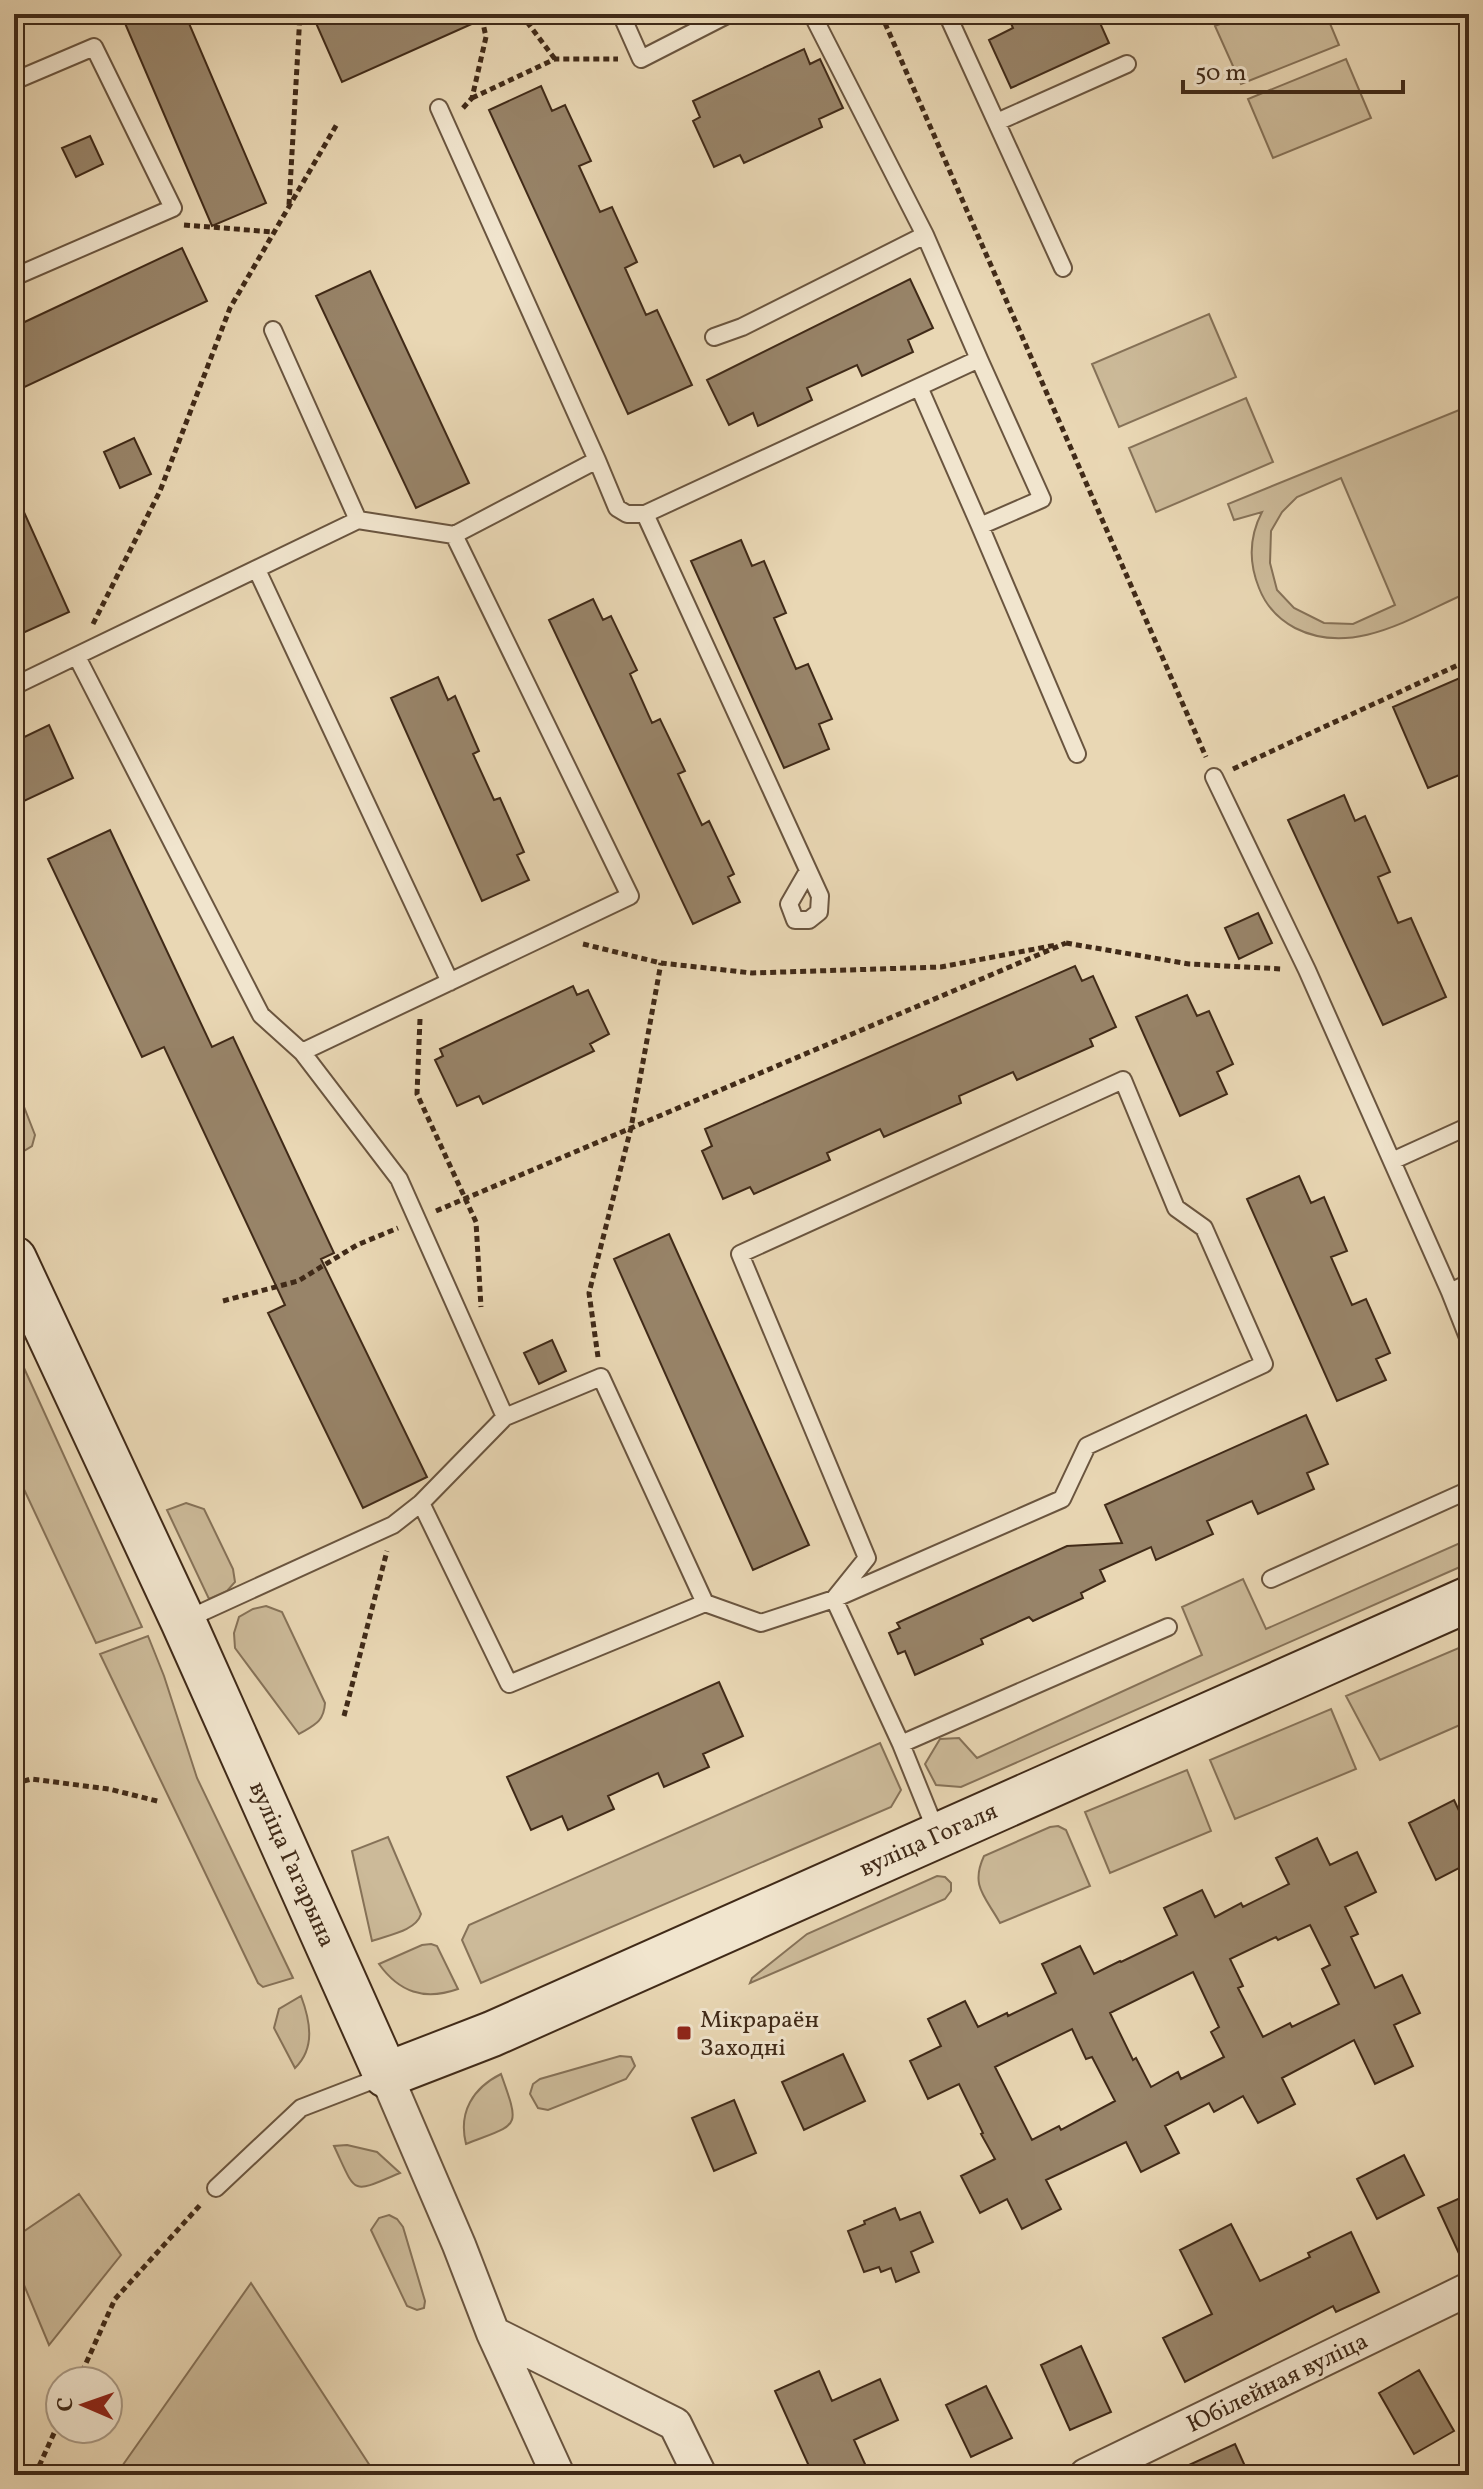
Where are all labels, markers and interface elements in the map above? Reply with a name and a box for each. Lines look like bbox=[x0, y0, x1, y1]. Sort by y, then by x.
scale bar bbox=[1183, 44, 1403, 94]
text: 50 m bbox=[1195, 57, 1247, 91]
street label: вуліца Гагарына bbox=[239, 1776, 343, 1953]
street label: вуліца Гогаля bbox=[854, 1795, 1003, 1886]
place label: Мікрараён Заходні bbox=[700, 2004, 819, 2066]
marker: Мікрараён Заходні bbox=[675, 2024, 693, 2042]
street label: Юбілейная вуліца bbox=[1182, 2325, 1374, 2442]
north arrow bbox=[44, 2365, 124, 2445]
text: С bbox=[51, 2397, 82, 2412]

